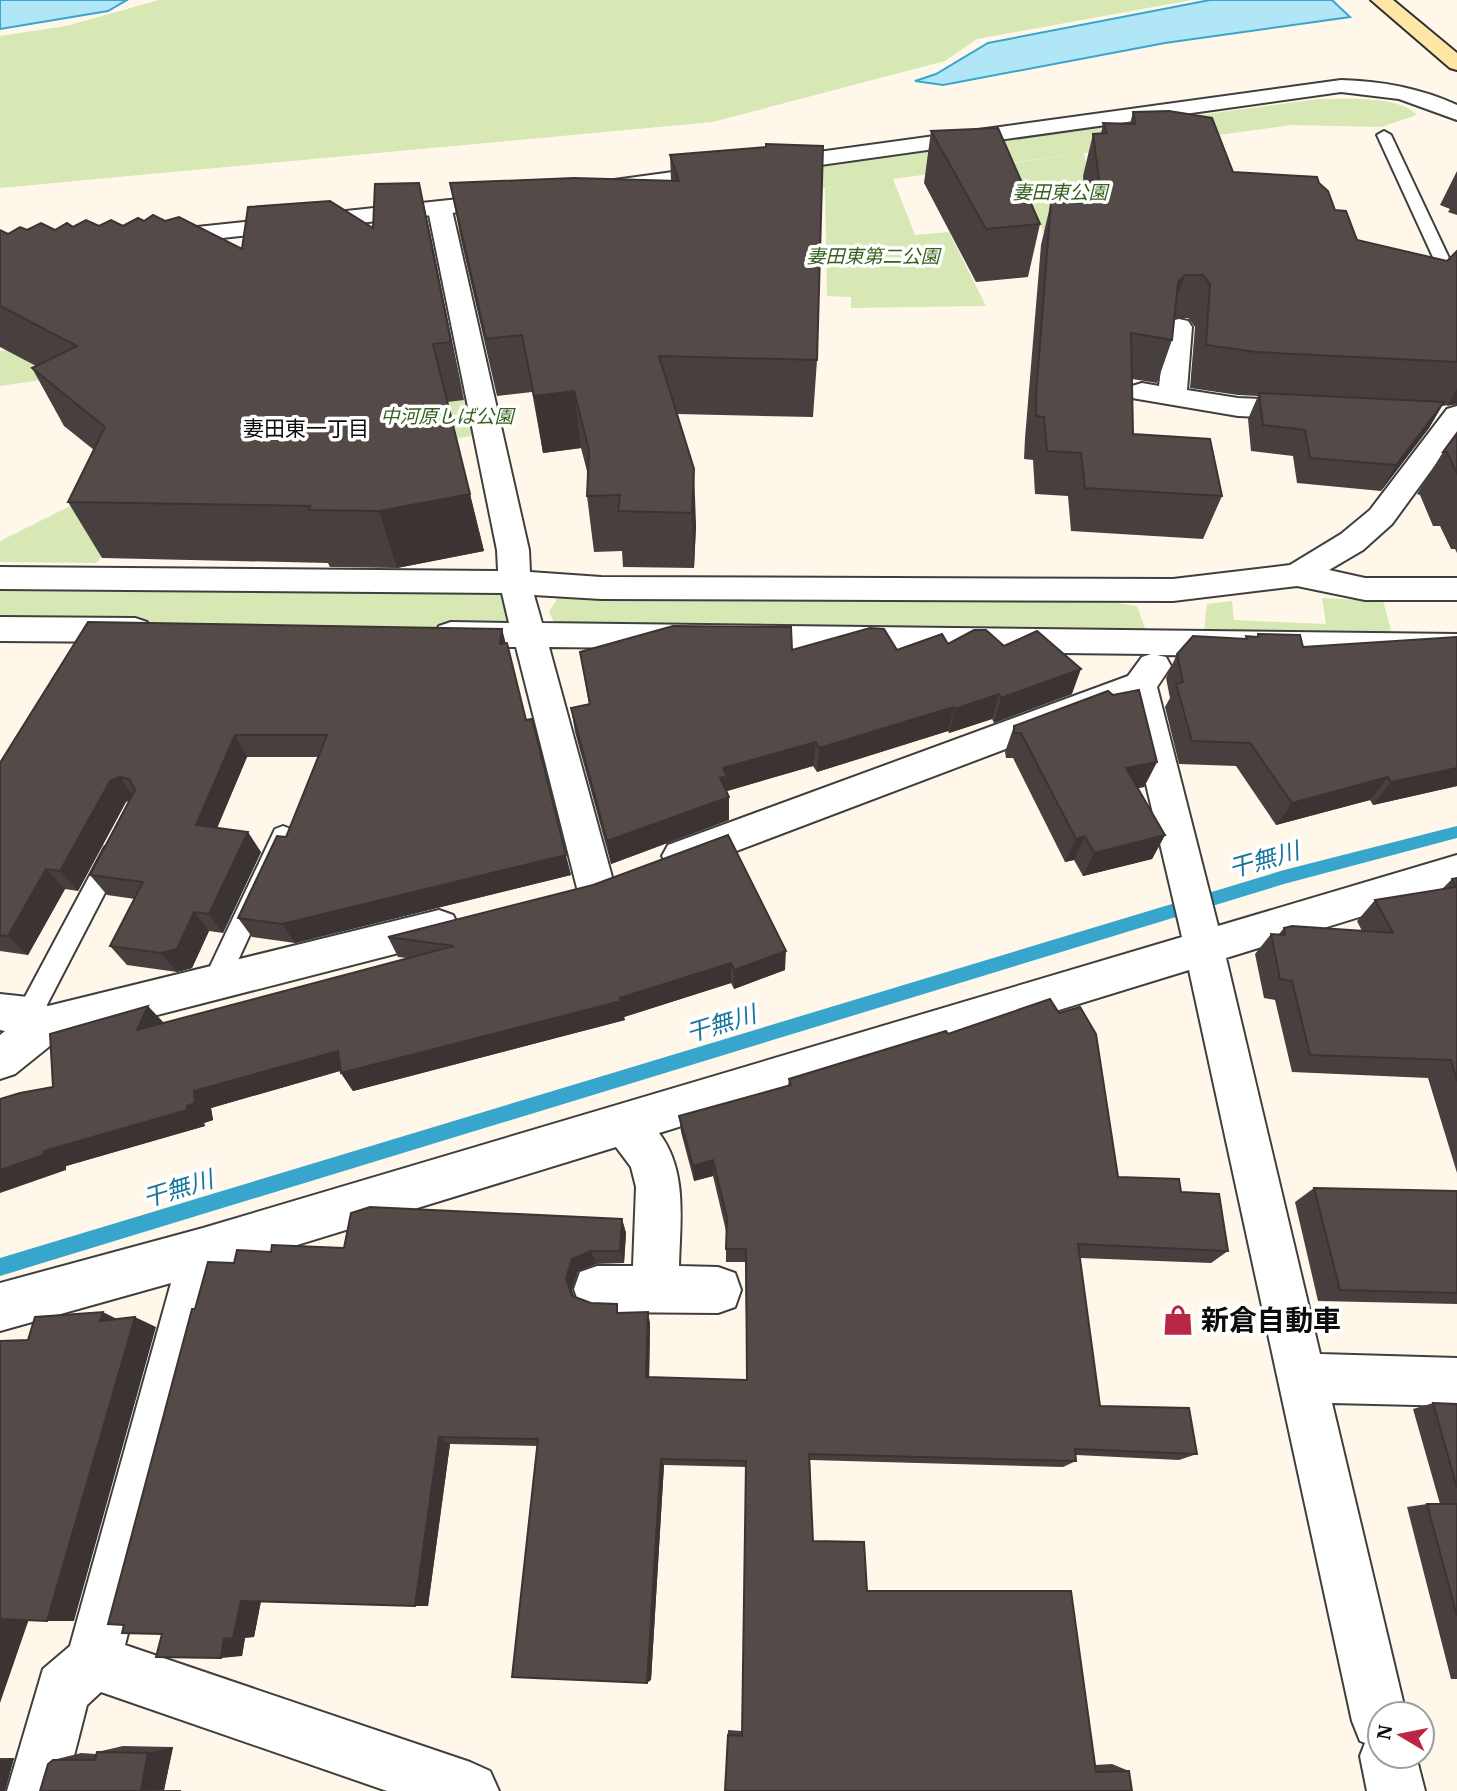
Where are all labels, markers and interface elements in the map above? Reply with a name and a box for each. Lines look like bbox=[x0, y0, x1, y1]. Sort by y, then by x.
park label: 妻田東公園 bbox=[1012, 180, 1110, 204]
park label: 妻田東第二公園 bbox=[806, 244, 942, 268]
park label: 中河原しば公園 bbox=[380, 404, 516, 428]
district label: 妻田東一丁目 bbox=[243, 414, 369, 442]
water label: 干無川 bbox=[1225, 833, 1306, 884]
water label: 干無川 bbox=[682, 996, 763, 1049]
water label: 干無川 bbox=[139, 1161, 220, 1214]
place label: 新倉自動車 bbox=[1201, 1301, 1341, 1338]
shop icon: 新倉自動車 bbox=[1161, 1303, 1195, 1337]
north arrow bbox=[1366, 1700, 1436, 1770]
text: N bbox=[1371, 1723, 1397, 1742]

